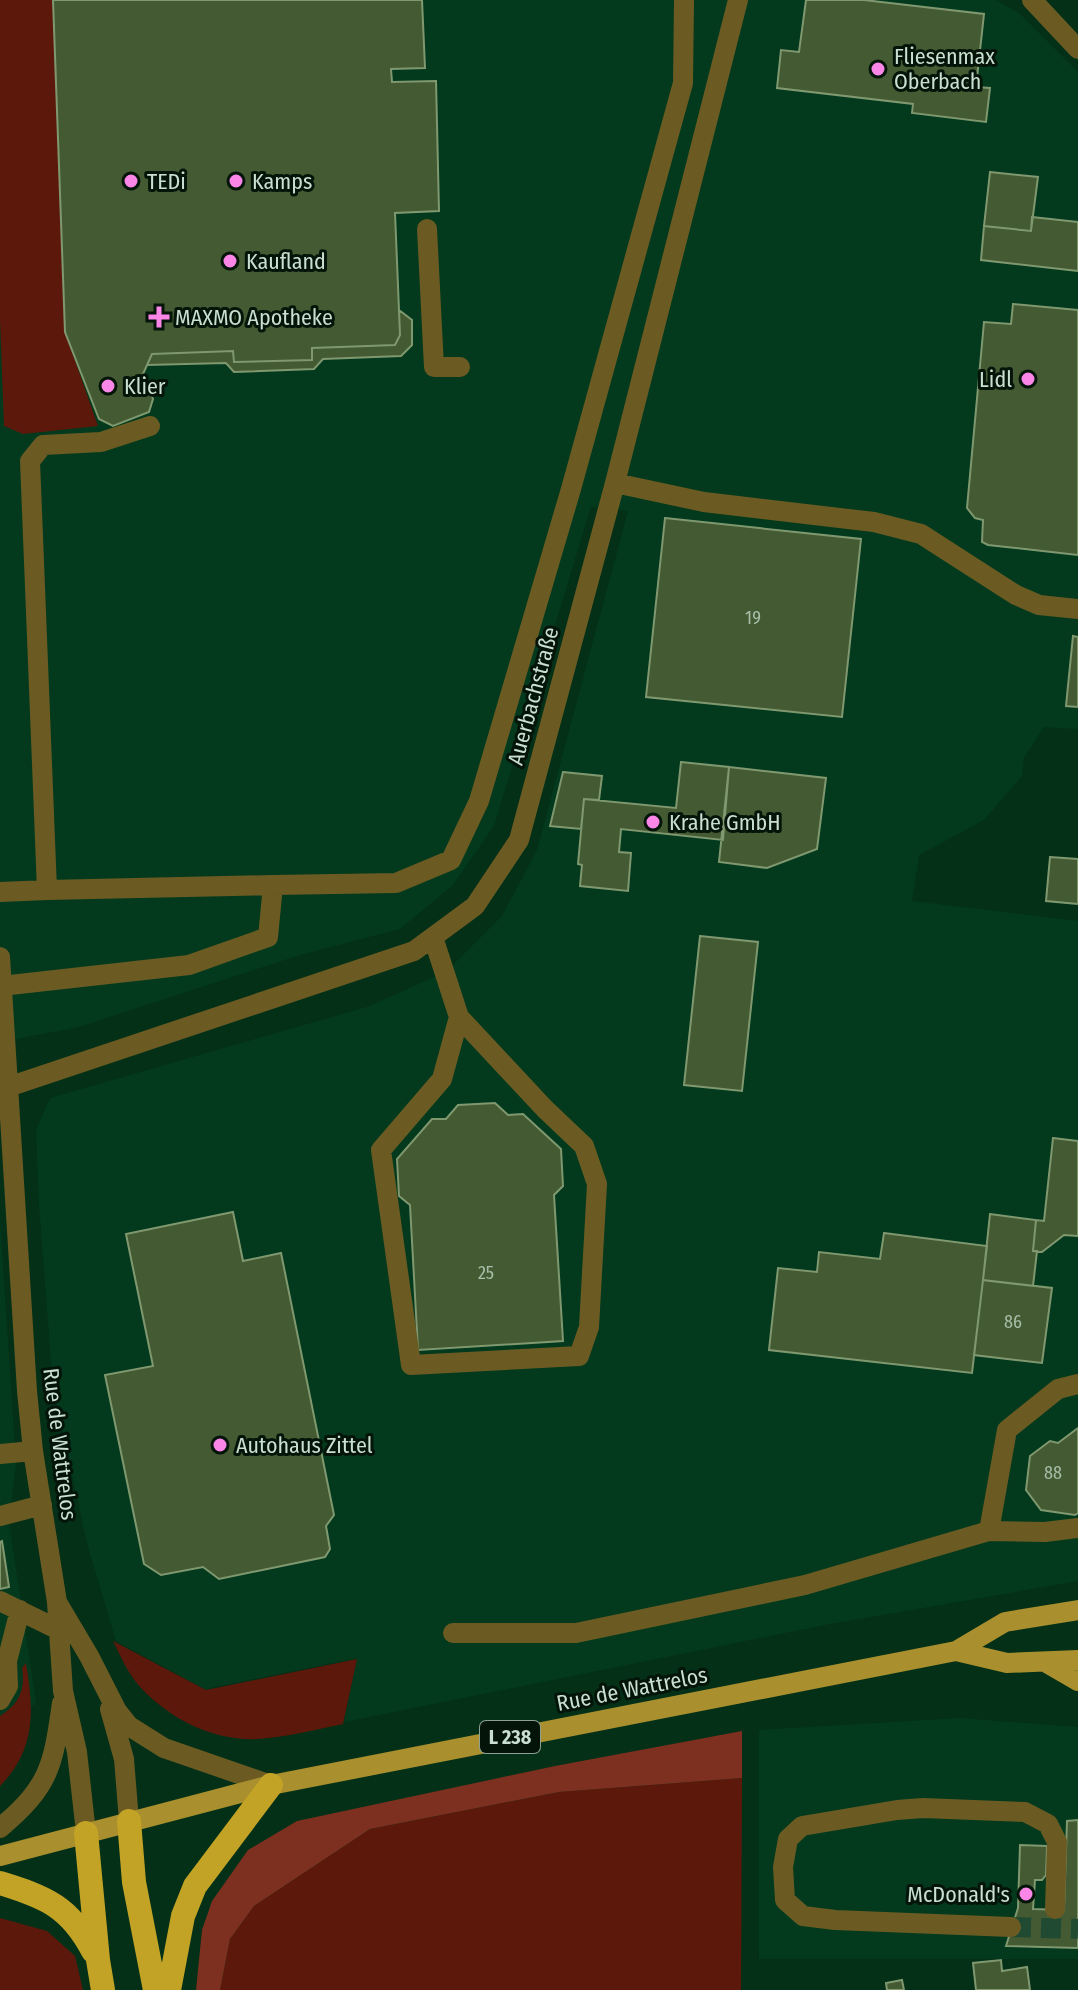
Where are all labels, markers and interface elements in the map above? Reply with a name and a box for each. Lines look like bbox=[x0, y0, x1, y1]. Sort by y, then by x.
place label: Fliesenmax Oberbach bbox=[894, 43, 995, 95]
marker: Fliesenmax Oberbach bbox=[869, 60, 887, 78]
place label: TEDi bbox=[147, 168, 186, 195]
place label: Kamps bbox=[252, 168, 312, 195]
marker: TEDi bbox=[122, 172, 140, 190]
marker: Kamps bbox=[227, 172, 245, 190]
place label: Kaufland bbox=[246, 248, 326, 275]
marker: Kaufland bbox=[221, 252, 239, 270]
place label: MAXMO Apotheke bbox=[175, 304, 333, 331]
marker: MAXMO Apotheke bbox=[150, 308, 168, 326]
place label: Lidl bbox=[979, 366, 1012, 393]
marker: Lidl bbox=[1019, 370, 1037, 388]
place label: Klier bbox=[124, 373, 166, 400]
marker: Klier bbox=[99, 377, 117, 395]
house number: 19 bbox=[745, 607, 761, 629]
street label: Auerbachstraße bbox=[502, 624, 564, 768]
place label: Krahe GmbH bbox=[669, 809, 781, 836]
marker: Krahe GmbH bbox=[644, 813, 662, 831]
house number: 25 bbox=[478, 1262, 494, 1284]
house number: 86 bbox=[1004, 1311, 1022, 1333]
street label: Rue de Wattrelos bbox=[37, 1366, 83, 1522]
place label: Autohaus Zittel bbox=[236, 1432, 373, 1459]
marker: Autohaus Zittel bbox=[211, 1436, 229, 1454]
house number: 88 bbox=[1044, 1462, 1062, 1484]
street label: Rue de Wattrelos bbox=[554, 1661, 710, 1717]
road number: L 238 bbox=[480, 1721, 540, 1753]
place label: McDonald's bbox=[907, 1881, 1010, 1908]
marker: McDonald's bbox=[1017, 1885, 1035, 1903]

